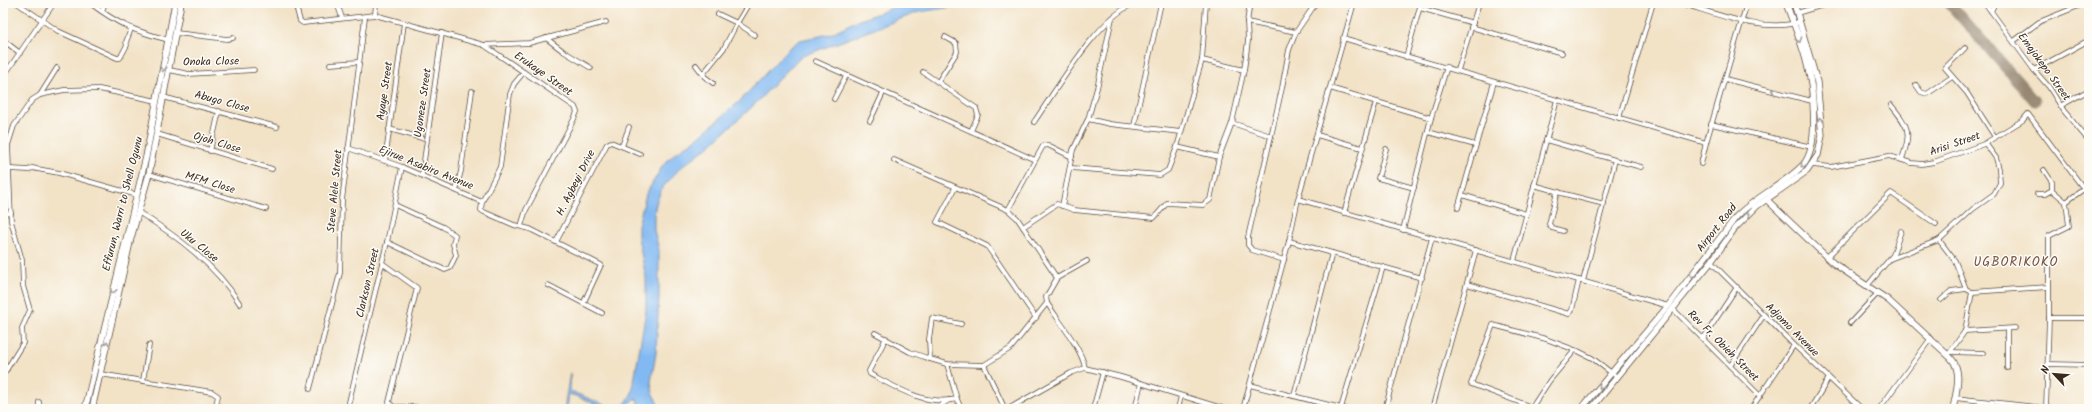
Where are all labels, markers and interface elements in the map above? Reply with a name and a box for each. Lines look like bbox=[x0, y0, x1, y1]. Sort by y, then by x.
street label: Emajokepo Street bbox=[2013, 29, 2075, 106]
one-way arrow bbox=[1794, 36, 1803, 43]
street label: Erukaye Street bbox=[510, 47, 577, 101]
street label: Onoka Close bbox=[183, 53, 239, 71]
street label: Ayaye Street bbox=[372, 60, 398, 122]
one-way arrow bbox=[159, 66, 168, 72]
street label: Ugoneze Street bbox=[409, 67, 437, 139]
street label: Abugo Close bbox=[192, 86, 252, 118]
one-way arrow bbox=[1771, 87, 1778, 96]
one-way arrow bbox=[1816, 117, 1825, 123]
street label: Ojoh Close bbox=[191, 127, 243, 159]
street label: Arisi Street bbox=[1927, 127, 1983, 161]
street label: Effurun, Warri to Shell Ogunu bbox=[98, 134, 149, 273]
street label: Ejirue Asabiro Avenue bbox=[376, 141, 476, 195]
street label: H. Agbeyi Drive bbox=[552, 147, 600, 219]
street label: Steve Alele Street bbox=[322, 148, 348, 233]
one-way arrow bbox=[1800, 160, 1807, 168]
street label: MFM Close bbox=[183, 167, 237, 199]
street label: Airport Road bbox=[1692, 199, 1742, 256]
one-way arrow bbox=[1742, 213, 1750, 220]
street label: Uku Close bbox=[176, 225, 222, 267]
street label: Clarkson Street bbox=[351, 246, 385, 320]
district label: UGBORIKOKO bbox=[1974, 252, 2058, 273]
one-way arrow bbox=[1690, 271, 1697, 278]
one-way arrow bbox=[109, 288, 117, 294]
street label: Adjomo Avenue bbox=[1761, 299, 1823, 361]
street label: Rev Fr. Obieh Street bbox=[1683, 306, 1764, 387]
one-way arrow bbox=[102, 341, 110, 347]
north arrow bbox=[2034, 354, 2074, 394]
text: N bbox=[2036, 363, 2056, 377]
one-way arrow bbox=[1598, 382, 1605, 389]

